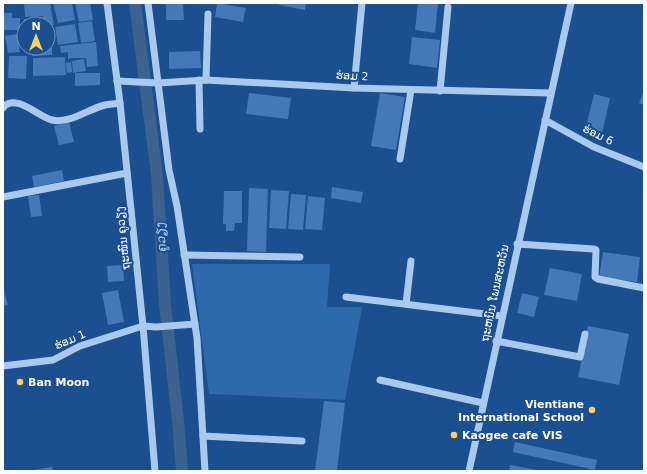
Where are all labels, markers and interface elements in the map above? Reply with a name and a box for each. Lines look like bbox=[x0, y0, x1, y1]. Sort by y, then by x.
north arrow bbox=[16, 16, 56, 56]
text: N bbox=[31, 20, 41, 33]
street label: ຮ່ອມ 2 bbox=[335, 69, 369, 83]
street label: ຮ່ອມ 6 bbox=[580, 122, 616, 148]
street label: ຖະໜົນ ຄູວຽງ bbox=[113, 206, 133, 270]
water label: ຄູວຽງ bbox=[153, 221, 170, 252]
street label: ຖະຫນົນ ໂພນສະຫວັນ bbox=[478, 243, 512, 343]
street label: ຮ່ອມ 1 bbox=[52, 327, 88, 353]
place label: Ban Moon bbox=[28, 376, 89, 389]
marker: Ban Moon bbox=[15, 377, 25, 387]
place label: Vientiane International School bbox=[458, 398, 584, 424]
marker: Vientiane International School bbox=[587, 405, 597, 415]
place label: Kaogee cafe VIS bbox=[462, 429, 563, 442]
marker: Kaogee cafe VIS bbox=[449, 430, 459, 440]

